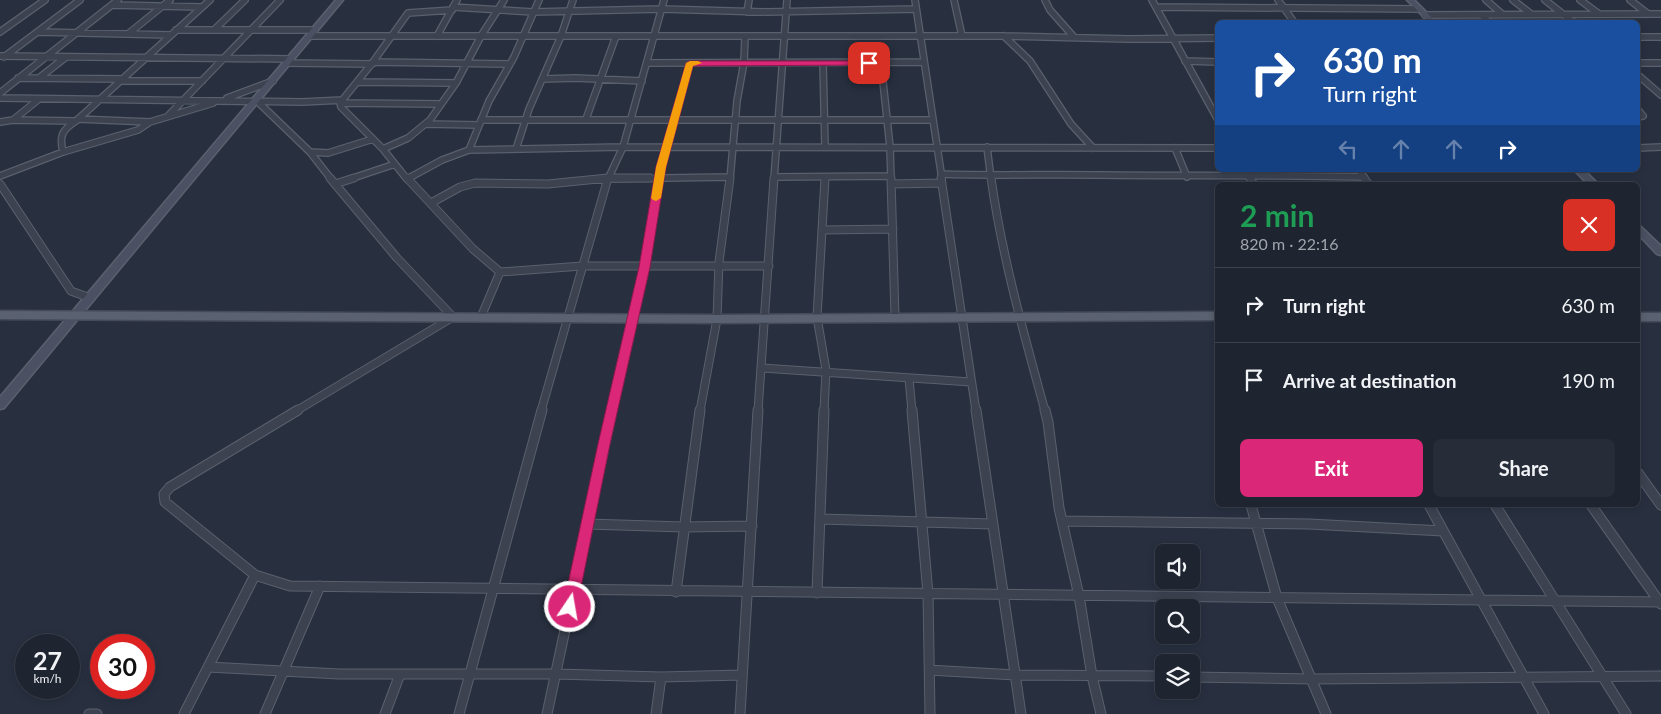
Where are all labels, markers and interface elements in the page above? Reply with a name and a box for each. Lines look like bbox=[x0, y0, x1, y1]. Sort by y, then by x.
text: 630 m bbox=[1323, 38, 1422, 80]
icon: right bbox=[1240, 40, 1305, 105]
pin bbox=[848, 42, 890, 84]
icon: arrive bbox=[855, 49, 883, 77]
text: Turn right bbox=[1323, 80, 1417, 107]
icon: left bbox=[1334, 135, 1362, 163]
icon: ahead bbox=[1387, 135, 1415, 163]
icon: ahead bbox=[1440, 135, 1468, 163]
icon: right bbox=[1493, 135, 1521, 163]
text: 2 min bbox=[1240, 197, 1314, 233]
button: close bbox=[1563, 199, 1615, 251]
text: 820 m · 22:16 bbox=[1240, 234, 1339, 253]
icon: right bbox=[1240, 291, 1268, 319]
text: Turn right bbox=[1283, 294, 1365, 317]
text: 630 m bbox=[1561, 294, 1615, 317]
icon: arrive bbox=[1240, 366, 1268, 394]
text: Arrive at destination bbox=[1283, 369, 1456, 392]
text: 190 m bbox=[1561, 369, 1615, 392]
button: Exit bbox=[1240, 439, 1423, 497]
button: Share bbox=[1433, 439, 1615, 497]
map controls bbox=[1155, 544, 1200, 699]
button: sound bbox=[1155, 544, 1200, 589]
position arrow bbox=[543, 580, 595, 632]
button: search bbox=[1155, 599, 1200, 644]
speed limit sign: 30 bbox=[90, 634, 155, 699]
text: 27 bbox=[33, 645, 62, 675]
button: layers bbox=[1155, 654, 1200, 699]
text: km/h bbox=[33, 671, 62, 686]

